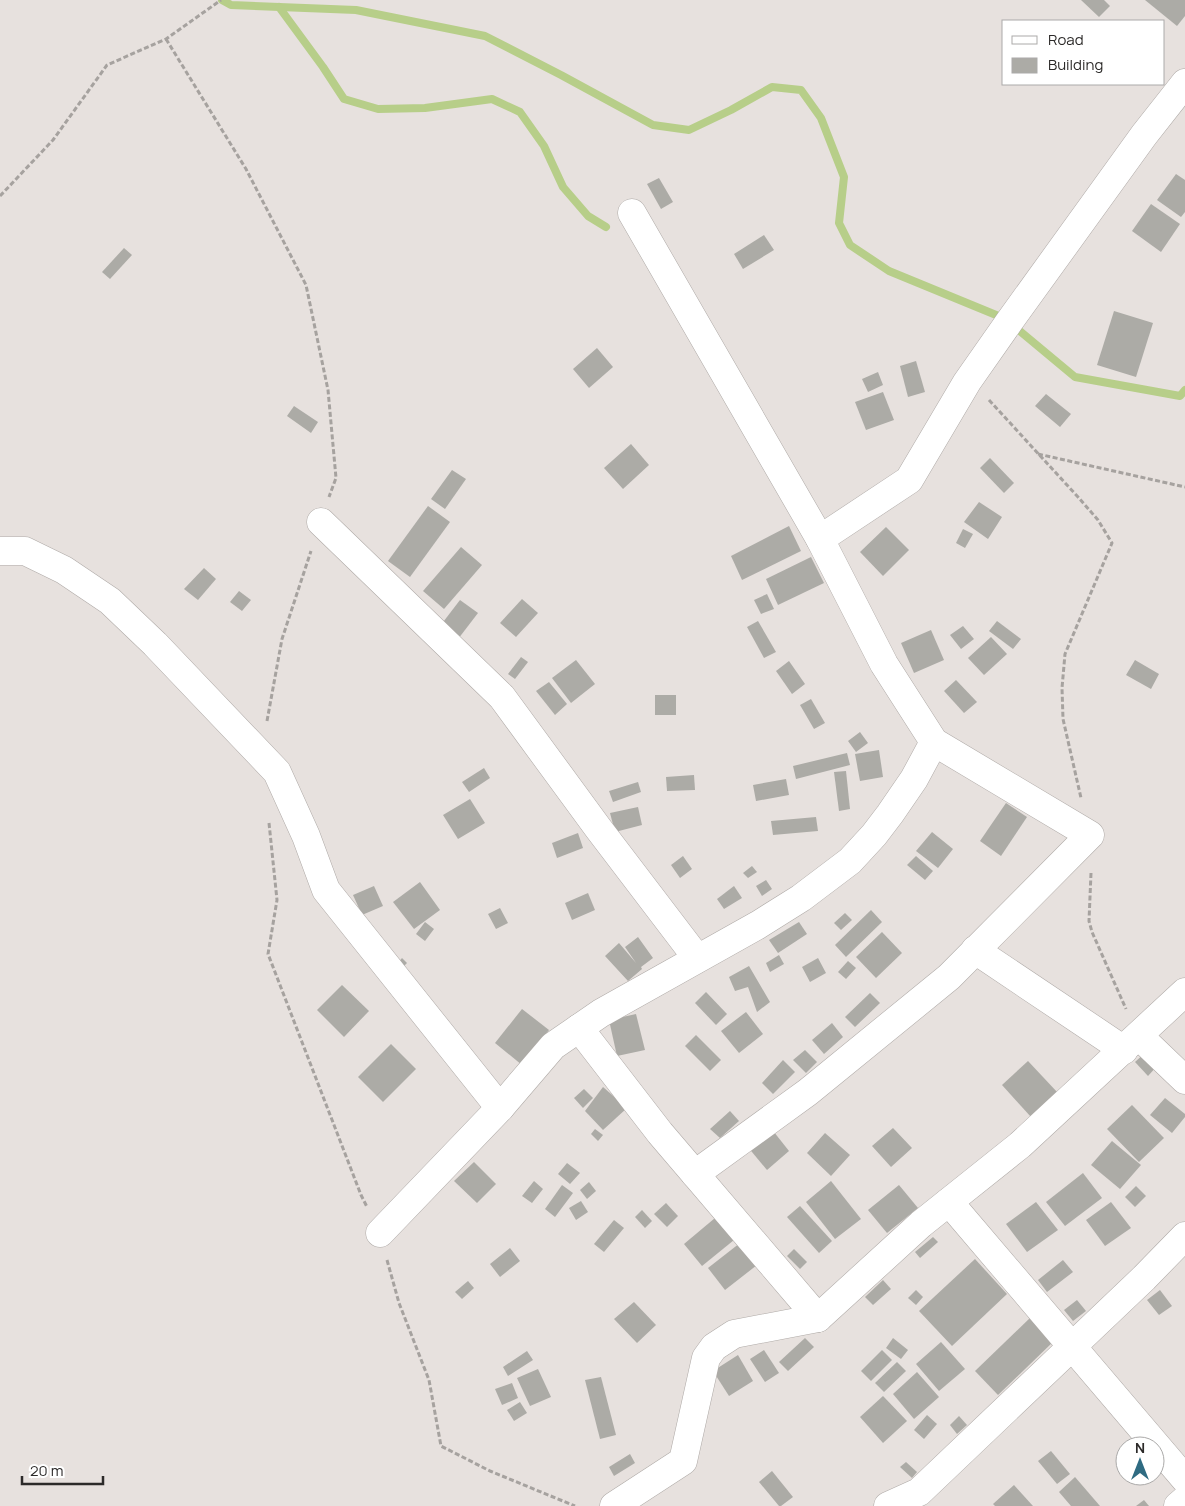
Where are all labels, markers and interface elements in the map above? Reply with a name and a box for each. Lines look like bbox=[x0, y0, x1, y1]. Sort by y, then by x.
legend bbox=[1002, 20, 1165, 85]
text: Road bbox=[1048, 29, 1084, 50]
text: Building bbox=[1048, 54, 1103, 75]
north arrow bbox=[1115, 1436, 1165, 1486]
text: N bbox=[1135, 1438, 1145, 1457]
scale bar bbox=[22, 1454, 104, 1486]
text: 20 m bbox=[30, 1460, 63, 1481]

